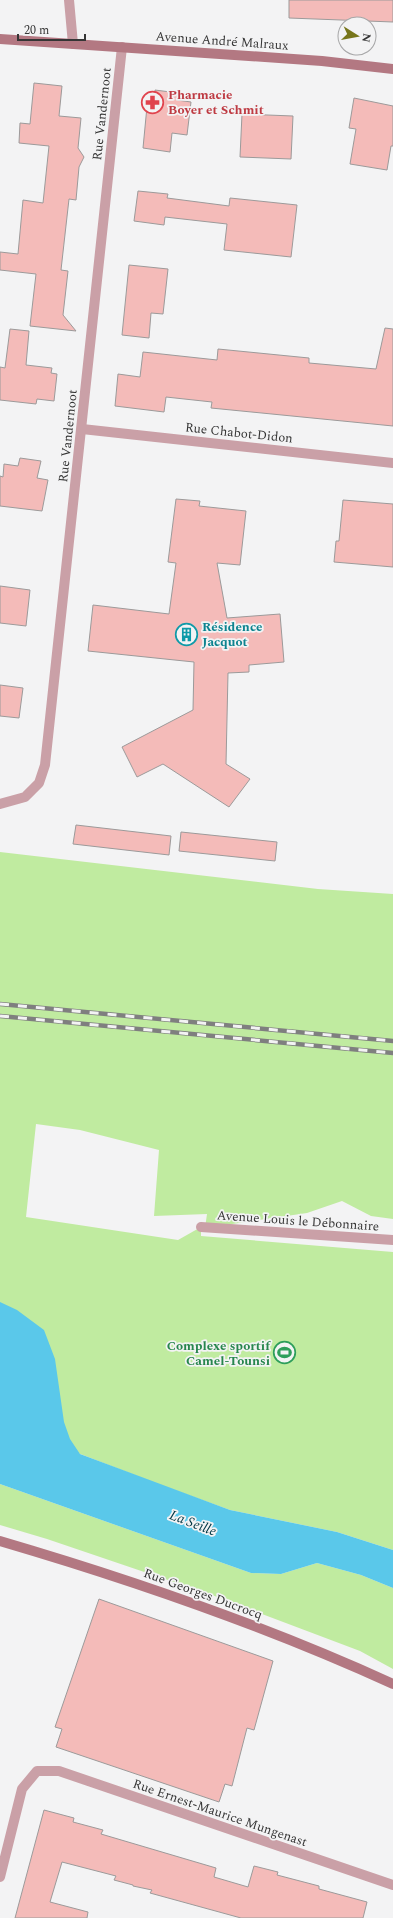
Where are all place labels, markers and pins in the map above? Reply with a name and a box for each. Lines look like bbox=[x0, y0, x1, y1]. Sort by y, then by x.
place label: Pharmacie Boyer et Schmit bbox=[168, 85, 264, 120]
pharmacy icon: Pharmacie Boyer et Schmit bbox=[139, 89, 165, 115]
place label: Résidence Jacquot bbox=[202, 617, 263, 652]
building icon: Résidence Jacquot bbox=[173, 621, 199, 647]
place label: Complexe sportif Camel-Tounsi bbox=[167, 1336, 271, 1371]
sports icon: Complexe sportif Camel-Tounsi bbox=[272, 1340, 298, 1366]

